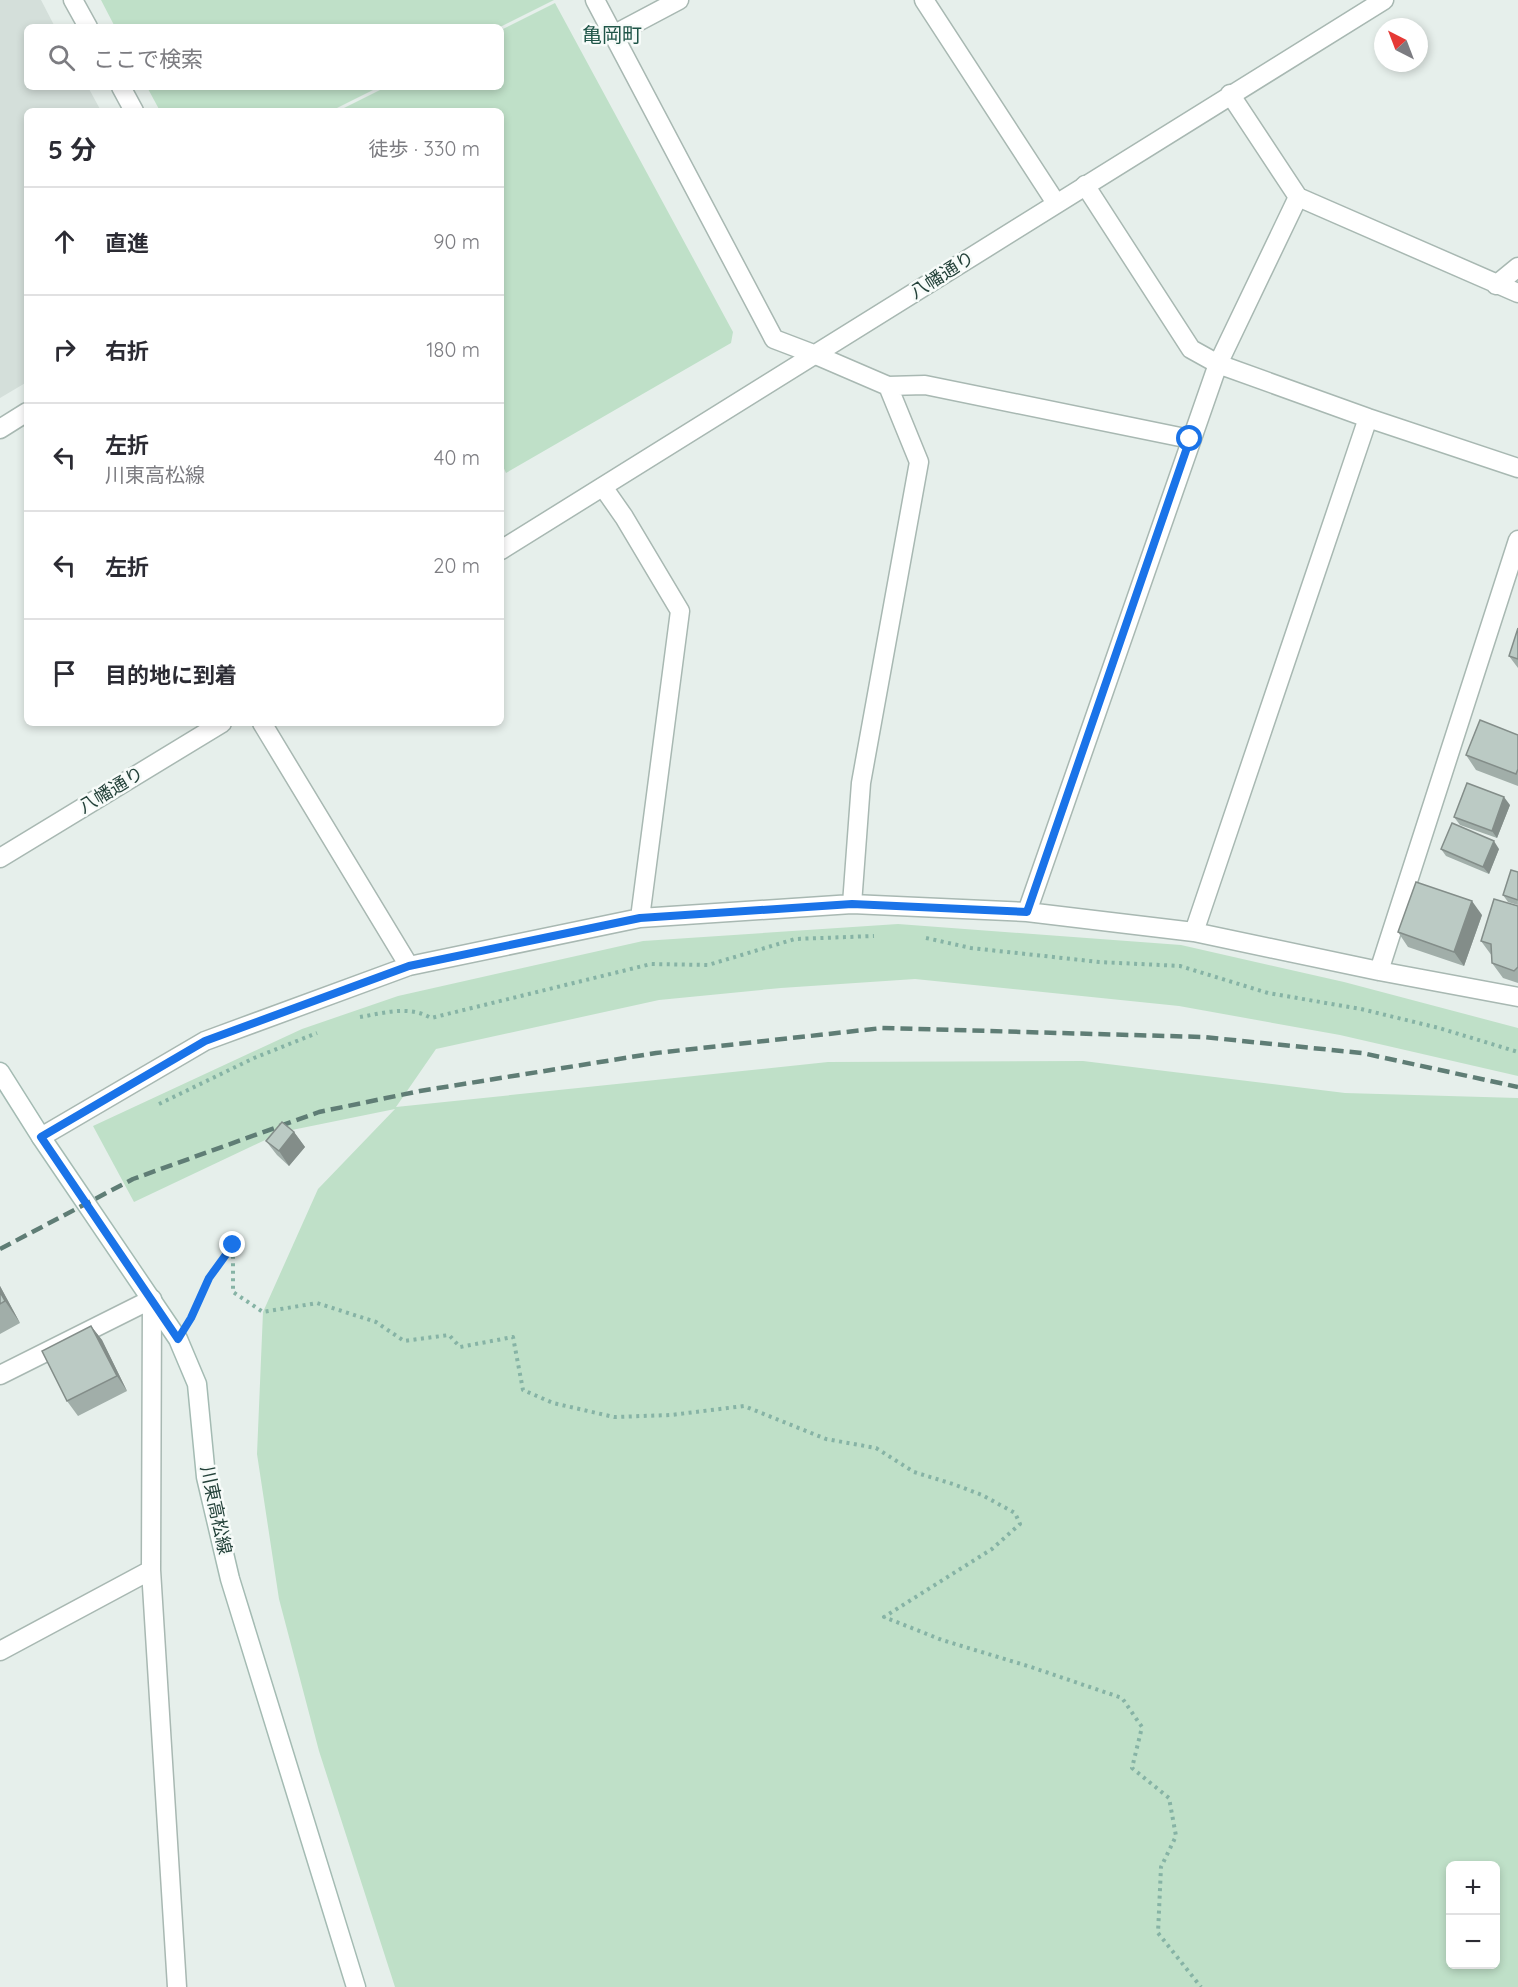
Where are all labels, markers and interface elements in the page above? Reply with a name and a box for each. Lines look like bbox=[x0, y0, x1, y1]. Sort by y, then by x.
north arrow bbox=[1374, 18, 1428, 72]
district label: 亀岡町 bbox=[582, 22, 642, 47]
search box bbox=[24, 24, 504, 90]
icon: search bbox=[45, 41, 78, 74]
text: ここで検索 bbox=[93, 45, 203, 73]
text: 5 分 bbox=[48, 133, 96, 166]
text: 徒歩 · 330 m bbox=[369, 136, 480, 161]
icon: ahead bbox=[48, 225, 81, 258]
text: 直進 bbox=[105, 229, 149, 257]
text: 90 m bbox=[433, 229, 480, 254]
street label: 八幡通り bbox=[905, 246, 978, 303]
icon: right bbox=[48, 333, 81, 366]
text: 右折 bbox=[105, 337, 149, 365]
text: 180 m bbox=[426, 337, 480, 362]
route start bbox=[1176, 425, 1202, 451]
text: 左折 bbox=[105, 431, 149, 459]
icon: left bbox=[48, 441, 81, 474]
text: 40 m bbox=[434, 445, 480, 470]
text: 川東高松線 bbox=[105, 462, 205, 487]
icon: left bbox=[48, 549, 81, 582]
text: 左折 bbox=[105, 553, 149, 581]
text: 20 m bbox=[433, 553, 480, 578]
icon: arrive bbox=[48, 657, 81, 690]
text: 目的地に到着 bbox=[105, 661, 237, 689]
street label: 八幡通り bbox=[74, 761, 148, 818]
route end bbox=[219, 1231, 245, 1257]
street label: 川東高松線 bbox=[196, 1463, 237, 1556]
map controls bbox=[1446, 1861, 1500, 1969]
button: + bbox=[1446, 1861, 1500, 1915]
button: − bbox=[1446, 1915, 1500, 1969]

